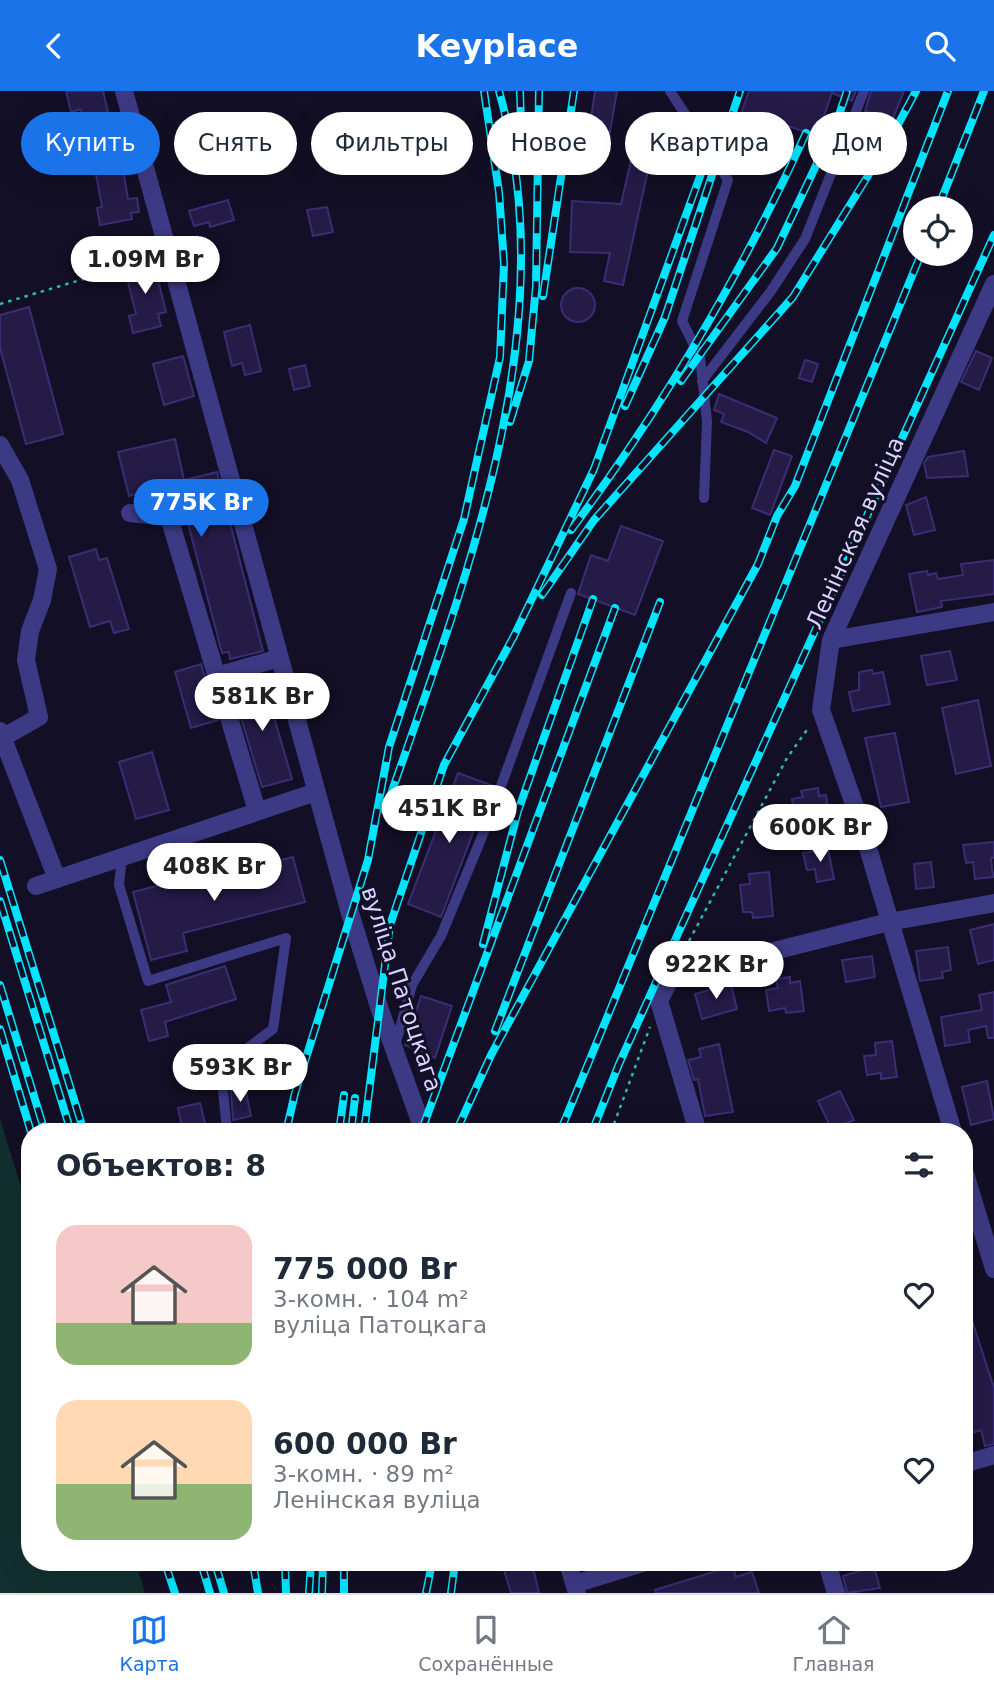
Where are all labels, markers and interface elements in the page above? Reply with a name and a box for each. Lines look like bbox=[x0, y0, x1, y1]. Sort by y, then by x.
icon: back bbox=[35, 27, 73, 65]
text: Keyplace bbox=[416, 27, 578, 65]
icon: search bbox=[921, 27, 959, 65]
chip: Купить bbox=[21, 112, 160, 175]
chip: Снять bbox=[174, 112, 297, 175]
chip: Фильтры bbox=[311, 112, 473, 175]
chip: Новое bbox=[487, 112, 611, 175]
chip: Квартира bbox=[625, 112, 794, 175]
chip: Дом bbox=[808, 112, 907, 175]
map controls bbox=[903, 196, 973, 266]
button: locate bbox=[903, 196, 973, 266]
pin: 1.09M Br bbox=[73, 237, 217, 296]
text: 1.09M Br bbox=[87, 246, 203, 272]
street label: Ленінская вуліца bbox=[801, 433, 909, 633]
pin: 775K Br bbox=[136, 479, 266, 539]
text: 775K Br bbox=[150, 489, 252, 515]
pin: 581K Br bbox=[197, 673, 327, 733]
text: 581K Br bbox=[211, 683, 313, 709]
pin: 451K Br bbox=[384, 785, 514, 845]
text: 451K Br bbox=[398, 795, 500, 821]
pin: 600K Br bbox=[755, 805, 885, 864]
text: 600K Br bbox=[769, 814, 871, 840]
pin: 408K Br bbox=[149, 843, 279, 903]
text: 408K Br bbox=[163, 853, 265, 879]
street label: вуліца Патоцкага bbox=[357, 883, 447, 1095]
pin: 922K Br bbox=[651, 941, 781, 1001]
text: 922K Br bbox=[665, 951, 767, 977]
pin: 593K Br bbox=[175, 1045, 305, 1104]
text: 593K Br bbox=[189, 1054, 291, 1080]
icon: filters bbox=[900, 1146, 938, 1184]
text: Объектов: 8 bbox=[56, 1148, 266, 1183]
text: 775 000 Br bbox=[273, 1251, 457, 1286]
icon: home bbox=[112, 1253, 196, 1337]
icon: heart bbox=[900, 1276, 938, 1314]
text: 3-комн. · 104 m² bbox=[273, 1286, 468, 1312]
text: вуліца Патоцкага bbox=[273, 1312, 487, 1338]
text: 600 000 Br bbox=[273, 1426, 457, 1461]
icon: home bbox=[112, 1428, 196, 1512]
icon: heart bbox=[900, 1451, 938, 1489]
text: 3-комн. · 89 m² bbox=[273, 1461, 454, 1487]
text: Ленінская вуліца bbox=[273, 1487, 481, 1513]
tab: Карта bbox=[119, 1611, 179, 1675]
tab: Сохранённые bbox=[418, 1611, 554, 1675]
tab: Главная bbox=[792, 1611, 875, 1675]

